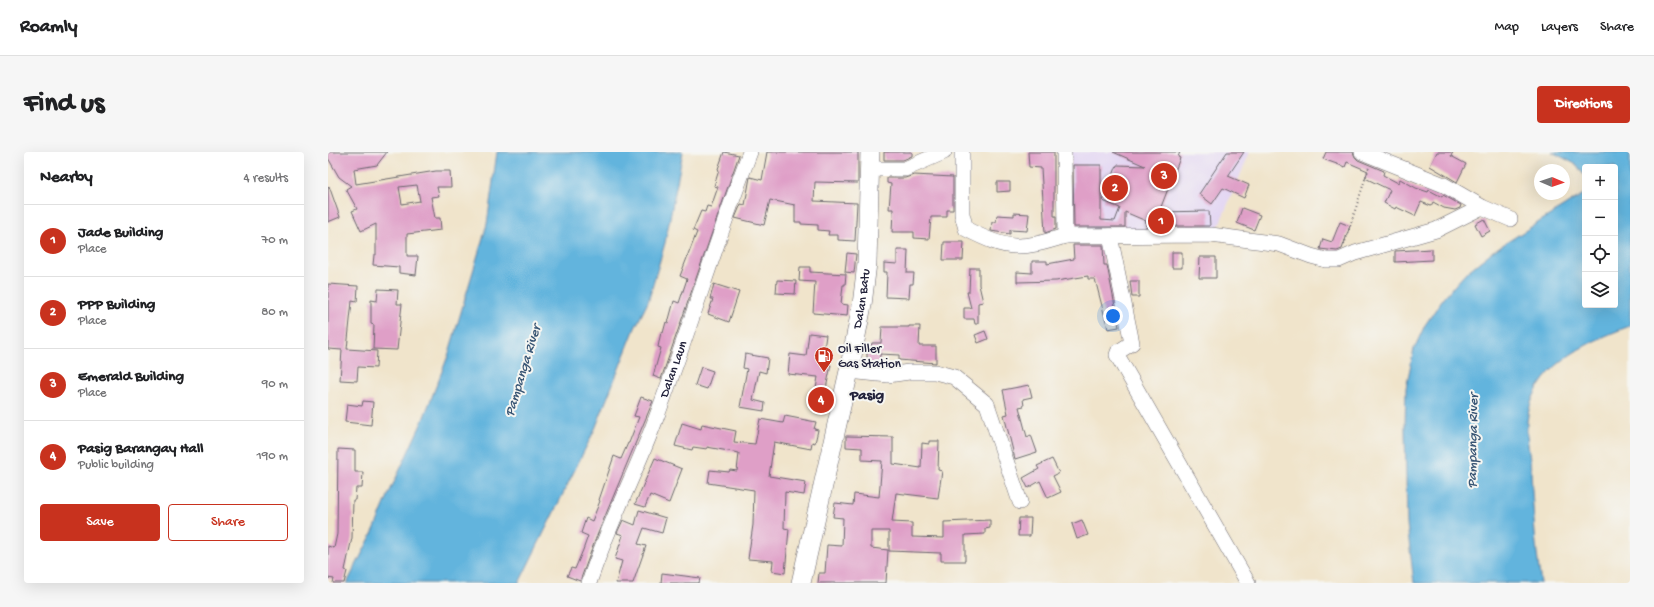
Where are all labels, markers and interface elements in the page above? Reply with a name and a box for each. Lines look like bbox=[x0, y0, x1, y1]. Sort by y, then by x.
text: Roamly bbox=[20, 16, 77, 39]
text: Map bbox=[1495, 19, 1519, 36]
text: Layers bbox=[1541, 19, 1578, 36]
text: Share bbox=[1600, 19, 1634, 36]
button: Directions bbox=[1537, 86, 1630, 123]
text: Find us bbox=[24, 88, 104, 121]
pin: 3 bbox=[1151, 161, 1177, 191]
north arrow bbox=[1534, 164, 1570, 200]
map controls bbox=[1582, 164, 1618, 308]
button: + bbox=[1582, 164, 1618, 200]
text: Nearby bbox=[40, 168, 93, 188]
text: 4 results bbox=[244, 171, 288, 186]
pin: 2 bbox=[1102, 173, 1128, 203]
button: − bbox=[1582, 200, 1618, 236]
pin: 1 bbox=[1148, 206, 1174, 236]
text: Jade Building bbox=[78, 224, 163, 242]
text: 1 bbox=[50, 233, 56, 248]
text: 70 m bbox=[262, 233, 288, 248]
button: locate bbox=[1582, 236, 1618, 272]
text: Place bbox=[78, 242, 106, 257]
street label: Dalan Batu bbox=[850, 268, 874, 331]
button: layers bbox=[1582, 272, 1618, 308]
text: PPP Building bbox=[78, 296, 155, 314]
text: 2 bbox=[50, 305, 56, 320]
text: 80 m bbox=[261, 305, 288, 320]
your location bbox=[1103, 306, 1123, 326]
text: Place bbox=[78, 314, 106, 329]
water label: Pampanga River bbox=[502, 320, 547, 419]
street label: Dalan Laun bbox=[657, 338, 691, 401]
place label: Oil Filler Gas Station bbox=[838, 342, 902, 372]
fuel station icon: Oil Filler Gas Station bbox=[813, 345, 835, 373]
text: Emerald Building bbox=[78, 368, 184, 386]
text: 3 bbox=[50, 377, 56, 392]
text: 90 m bbox=[262, 377, 288, 392]
pin: 4 bbox=[808, 385, 834, 415]
text: Place bbox=[78, 386, 106, 401]
district label: Pasig bbox=[849, 387, 884, 405]
water label: Pampanga River bbox=[1465, 391, 1483, 488]
text: Pasig Barangay Hall bbox=[78, 440, 204, 458]
text: 4 bbox=[50, 449, 56, 464]
text: 190 m bbox=[257, 449, 288, 464]
text: Public building bbox=[78, 458, 154, 473]
button: Save bbox=[40, 504, 160, 541]
button: Share bbox=[168, 504, 288, 541]

